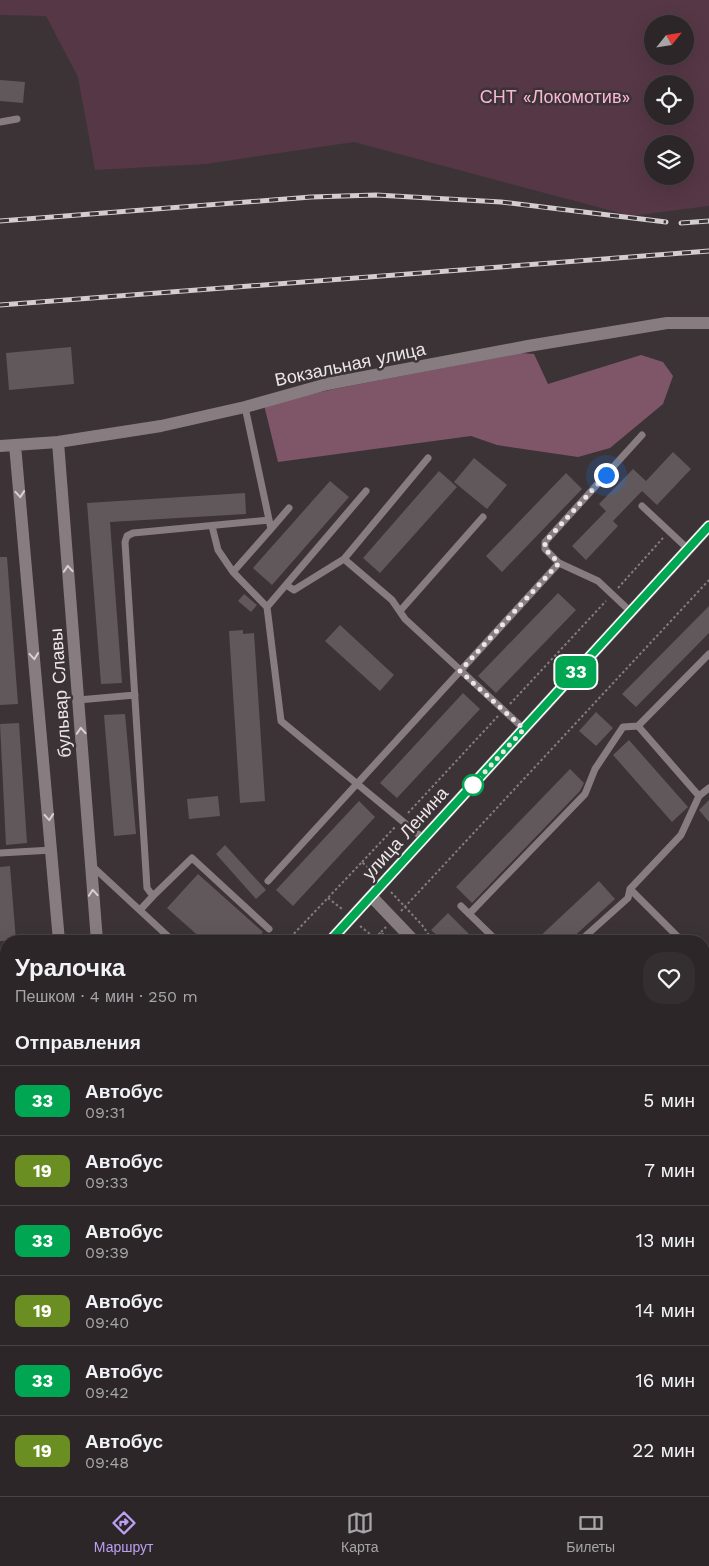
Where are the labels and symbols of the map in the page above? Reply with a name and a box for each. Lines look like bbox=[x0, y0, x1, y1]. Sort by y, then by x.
north arrow bbox=[644, 15, 694, 65]
park label: СНТ «Локомотив» bbox=[480, 86, 630, 107]
street label: Вокзальная улица bbox=[273, 338, 428, 390]
your location bbox=[594, 463, 619, 488]
one-way arrow bbox=[14, 490, 25, 498]
one-way arrow bbox=[63, 564, 74, 572]
street label: бульвар Славы bbox=[45, 627, 75, 759]
one-way arrow bbox=[28, 652, 39, 660]
line badge: 33 bbox=[554, 656, 598, 688]
one-way arrow bbox=[75, 726, 86, 734]
unlabelled marker bbox=[462, 774, 484, 796]
street label: улица Ленина bbox=[358, 782, 453, 884]
one-way arrow bbox=[43, 814, 54, 822]
one-way arrow bbox=[88, 888, 99, 896]

